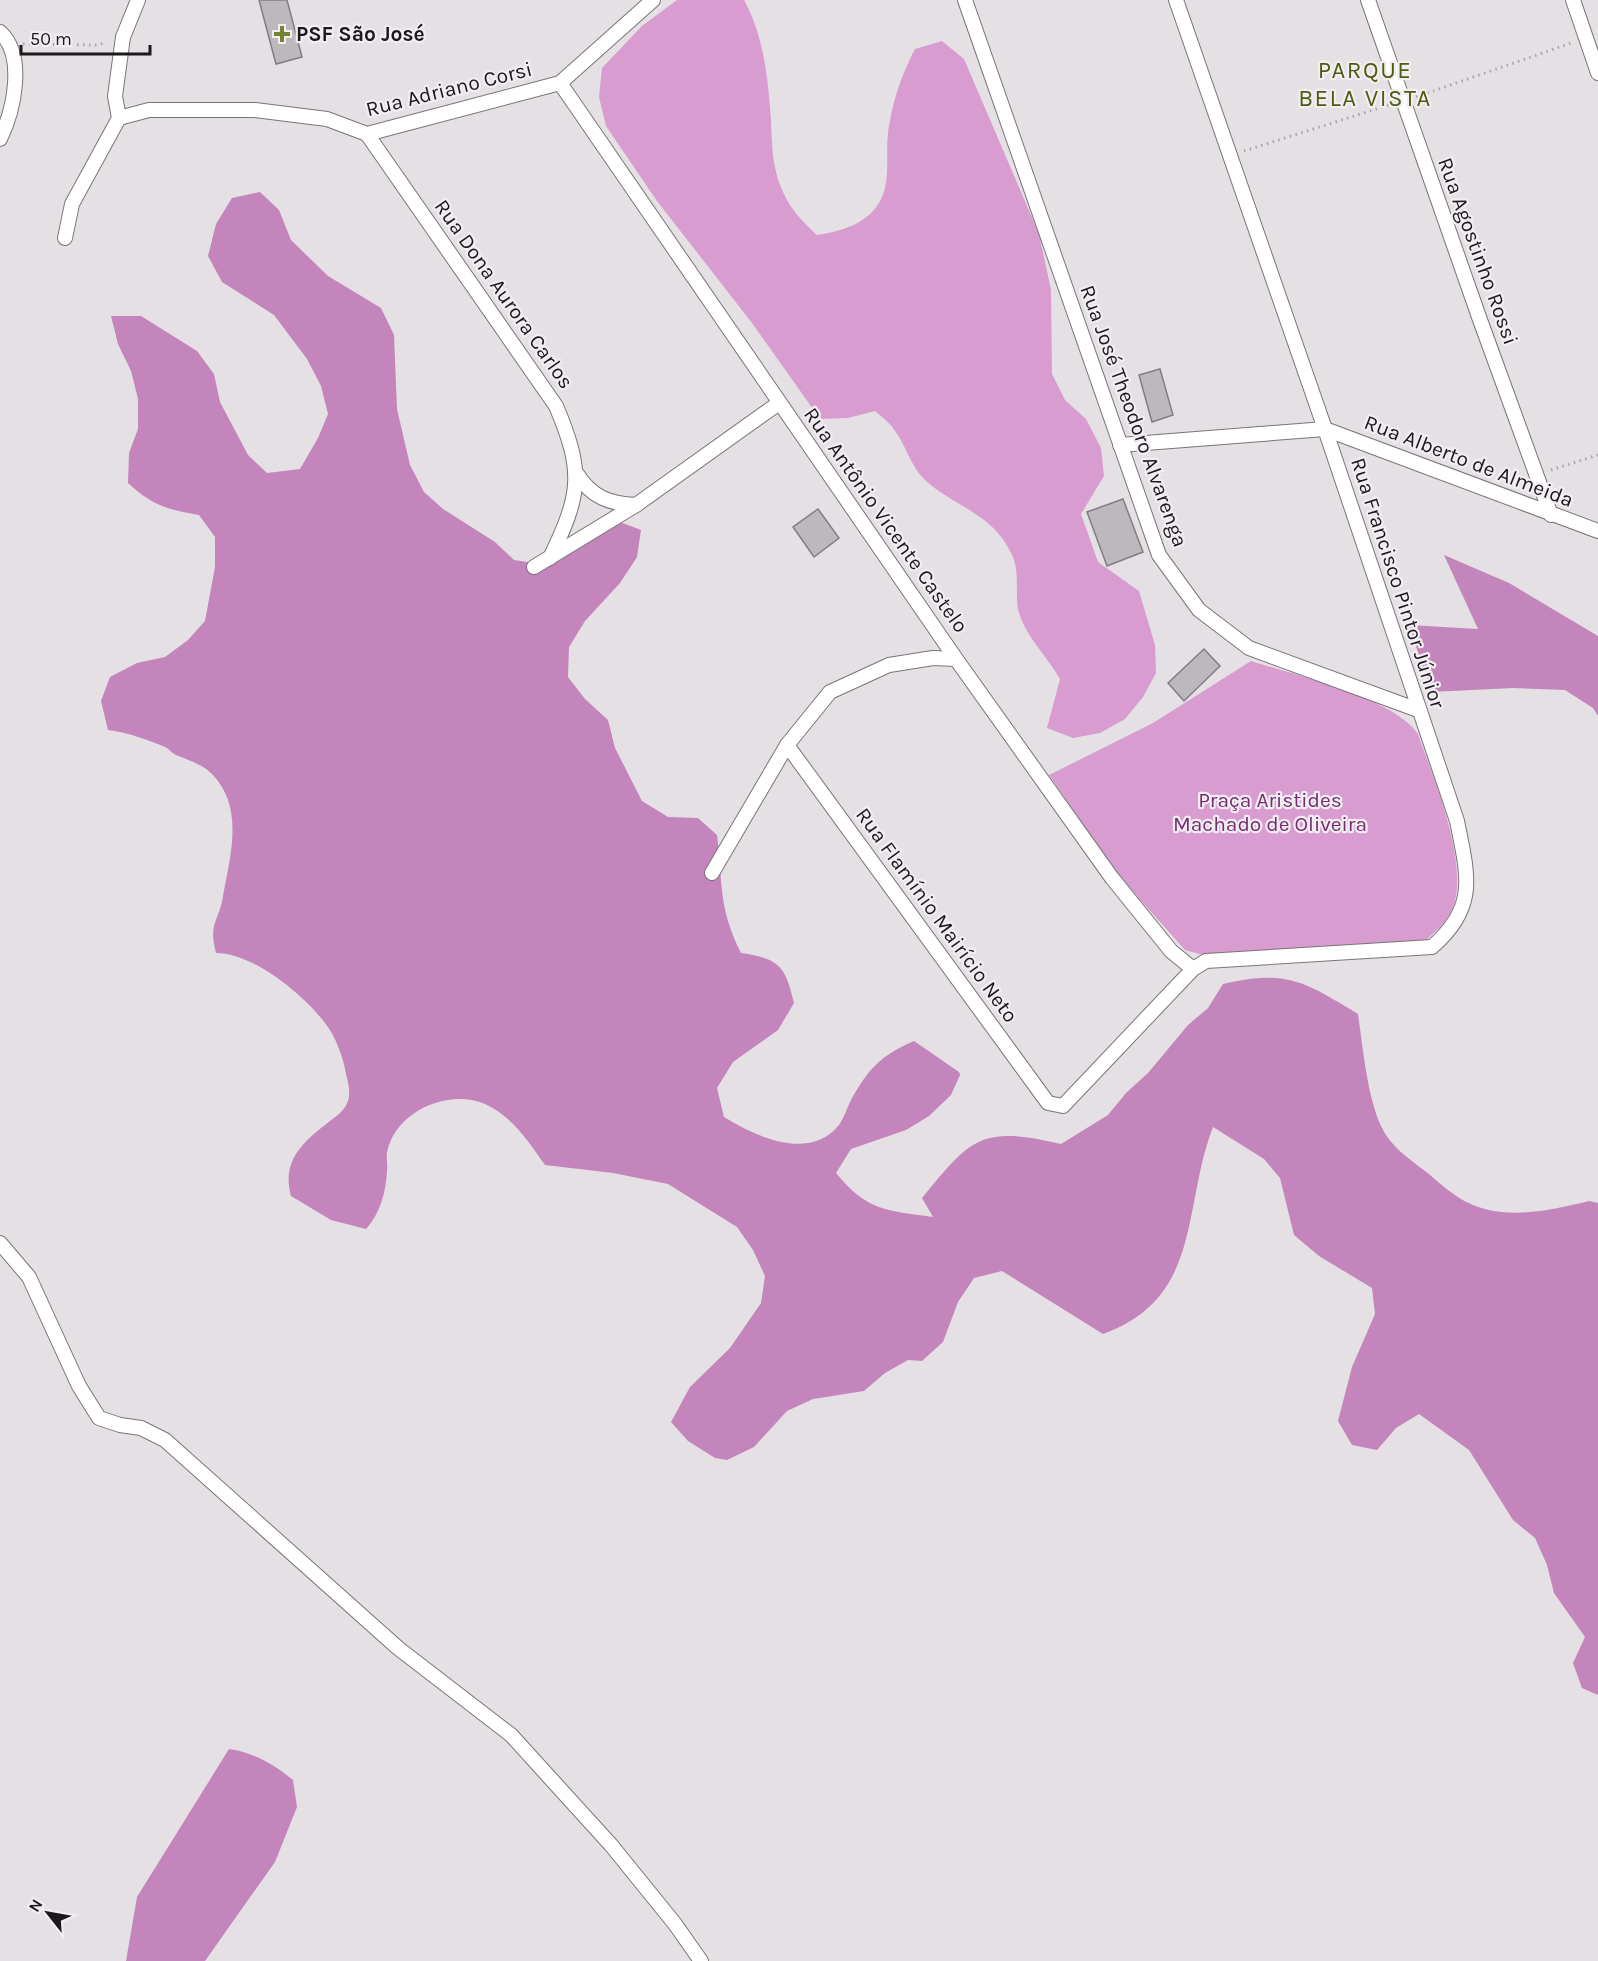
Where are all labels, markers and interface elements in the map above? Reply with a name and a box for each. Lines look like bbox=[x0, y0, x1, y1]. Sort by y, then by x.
scale bar bbox=[21, 18, 150, 56]
place label: PSF São José bbox=[296, 22, 425, 46]
marker: PSF São José bbox=[273, 25, 291, 43]
text: 50 m bbox=[30, 28, 72, 50]
district label: PARQUE BELA VISTA bbox=[1298, 56, 1432, 112]
street label: Rua Adriano Corsi bbox=[363, 57, 535, 121]
street label: Rua Agostinho Rossi bbox=[1433, 154, 1523, 348]
street label: Rua Dona Aurora Carlos bbox=[430, 195, 578, 393]
street label: Rua José Theodoro Alvarenga bbox=[1075, 282, 1193, 550]
street label: Rua Antônio Vicente Castelo bbox=[799, 403, 973, 637]
street label: Rua Alberto de Almeida bbox=[1361, 410, 1577, 512]
street label: Rua Francisco Pintor Júnior bbox=[1346, 455, 1450, 712]
park label: Praça Aristides Machado de Oliveira bbox=[1173, 788, 1367, 836]
street label: Rua Flamínio Mairício Neto bbox=[851, 803, 1023, 1027]
north arrow bbox=[18, 1883, 78, 1943]
text: N bbox=[24, 1896, 47, 1915]

